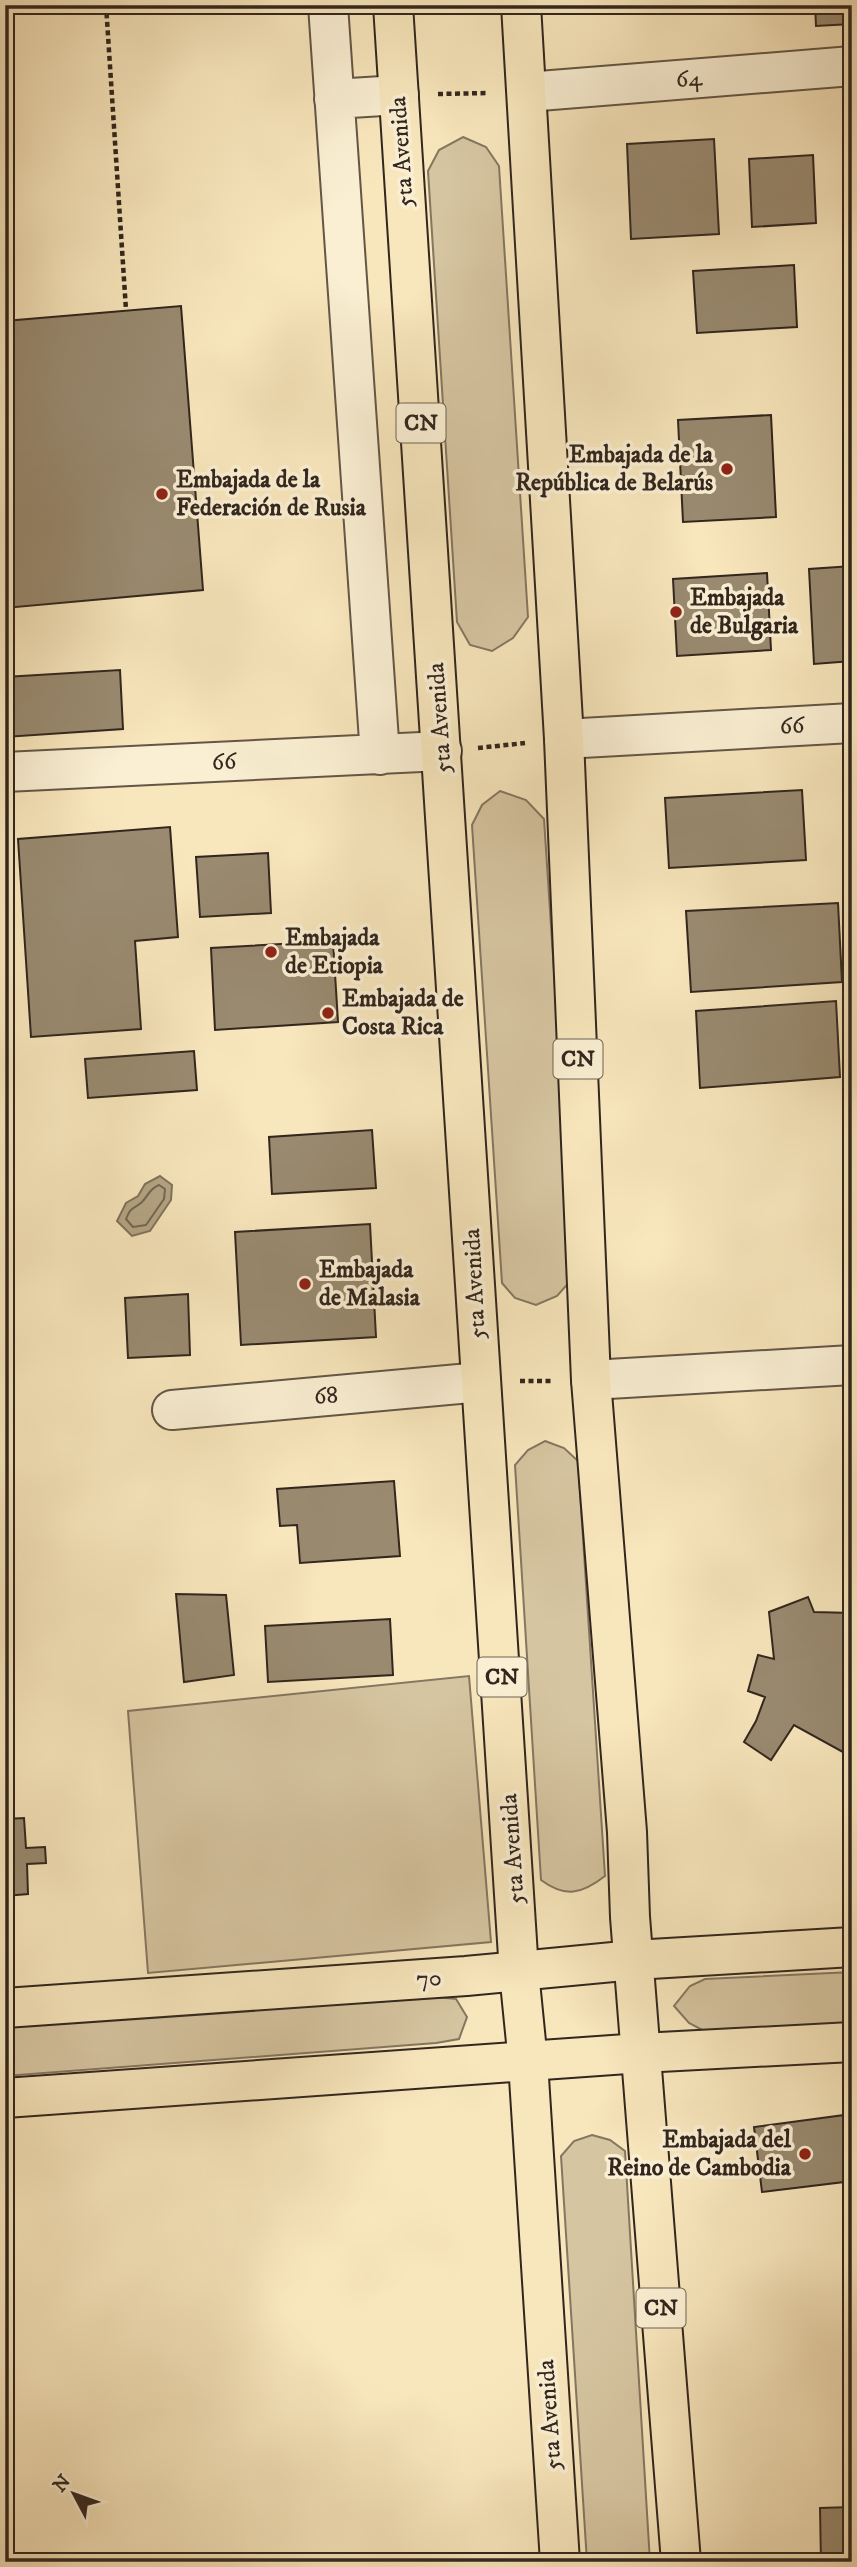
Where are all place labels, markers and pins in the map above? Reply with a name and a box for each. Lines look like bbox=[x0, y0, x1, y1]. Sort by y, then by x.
place label: Embajada de la República de Belarús bbox=[515, 440, 714, 498]
marker: Embajada de la República de Belarús bbox=[719, 461, 735, 477]
place label: Embajada de la Federación de Rusia bbox=[176, 465, 367, 523]
marker: Embajada de la Federación de Rusia bbox=[154, 486, 170, 502]
place label: Embajada de Bulgaria bbox=[690, 583, 799, 641]
marker: Embajada de Bulgaria bbox=[668, 604, 684, 620]
place label: Embajada de Etiopia bbox=[285, 923, 384, 981]
marker: Embajada de Etiopia bbox=[263, 944, 279, 960]
place label: Embajada de Costa Rica bbox=[342, 984, 464, 1042]
marker: Embajada de Costa Rica bbox=[320, 1005, 336, 1021]
place label: Embajada de Malasia bbox=[319, 1255, 421, 1313]
marker: Embajada de Malasia bbox=[297, 1276, 313, 1292]
place label: Embajada del Reino de Cambodia bbox=[607, 2125, 792, 2183]
marker: Embajada del Reino de Cambodia bbox=[797, 2146, 813, 2162]

